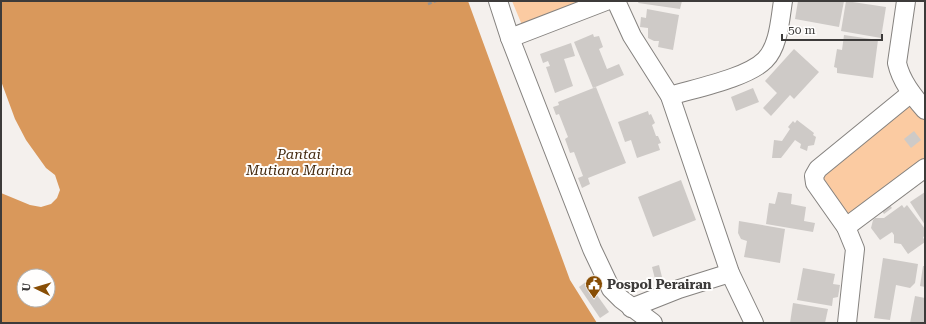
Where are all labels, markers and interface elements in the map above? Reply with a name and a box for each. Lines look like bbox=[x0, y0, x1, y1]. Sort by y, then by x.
scale bar bbox=[782, 16, 882, 42]
text: 50 m bbox=[788, 23, 815, 37]
water label: Pantai Mutiara Marina bbox=[245, 146, 352, 178]
north arrow bbox=[16, 268, 56, 308]
public building icon: Pospol Perairan bbox=[584, 274, 604, 299]
place label: Pospol Perairan bbox=[607, 277, 712, 292]
text: U bbox=[20, 282, 33, 292]

